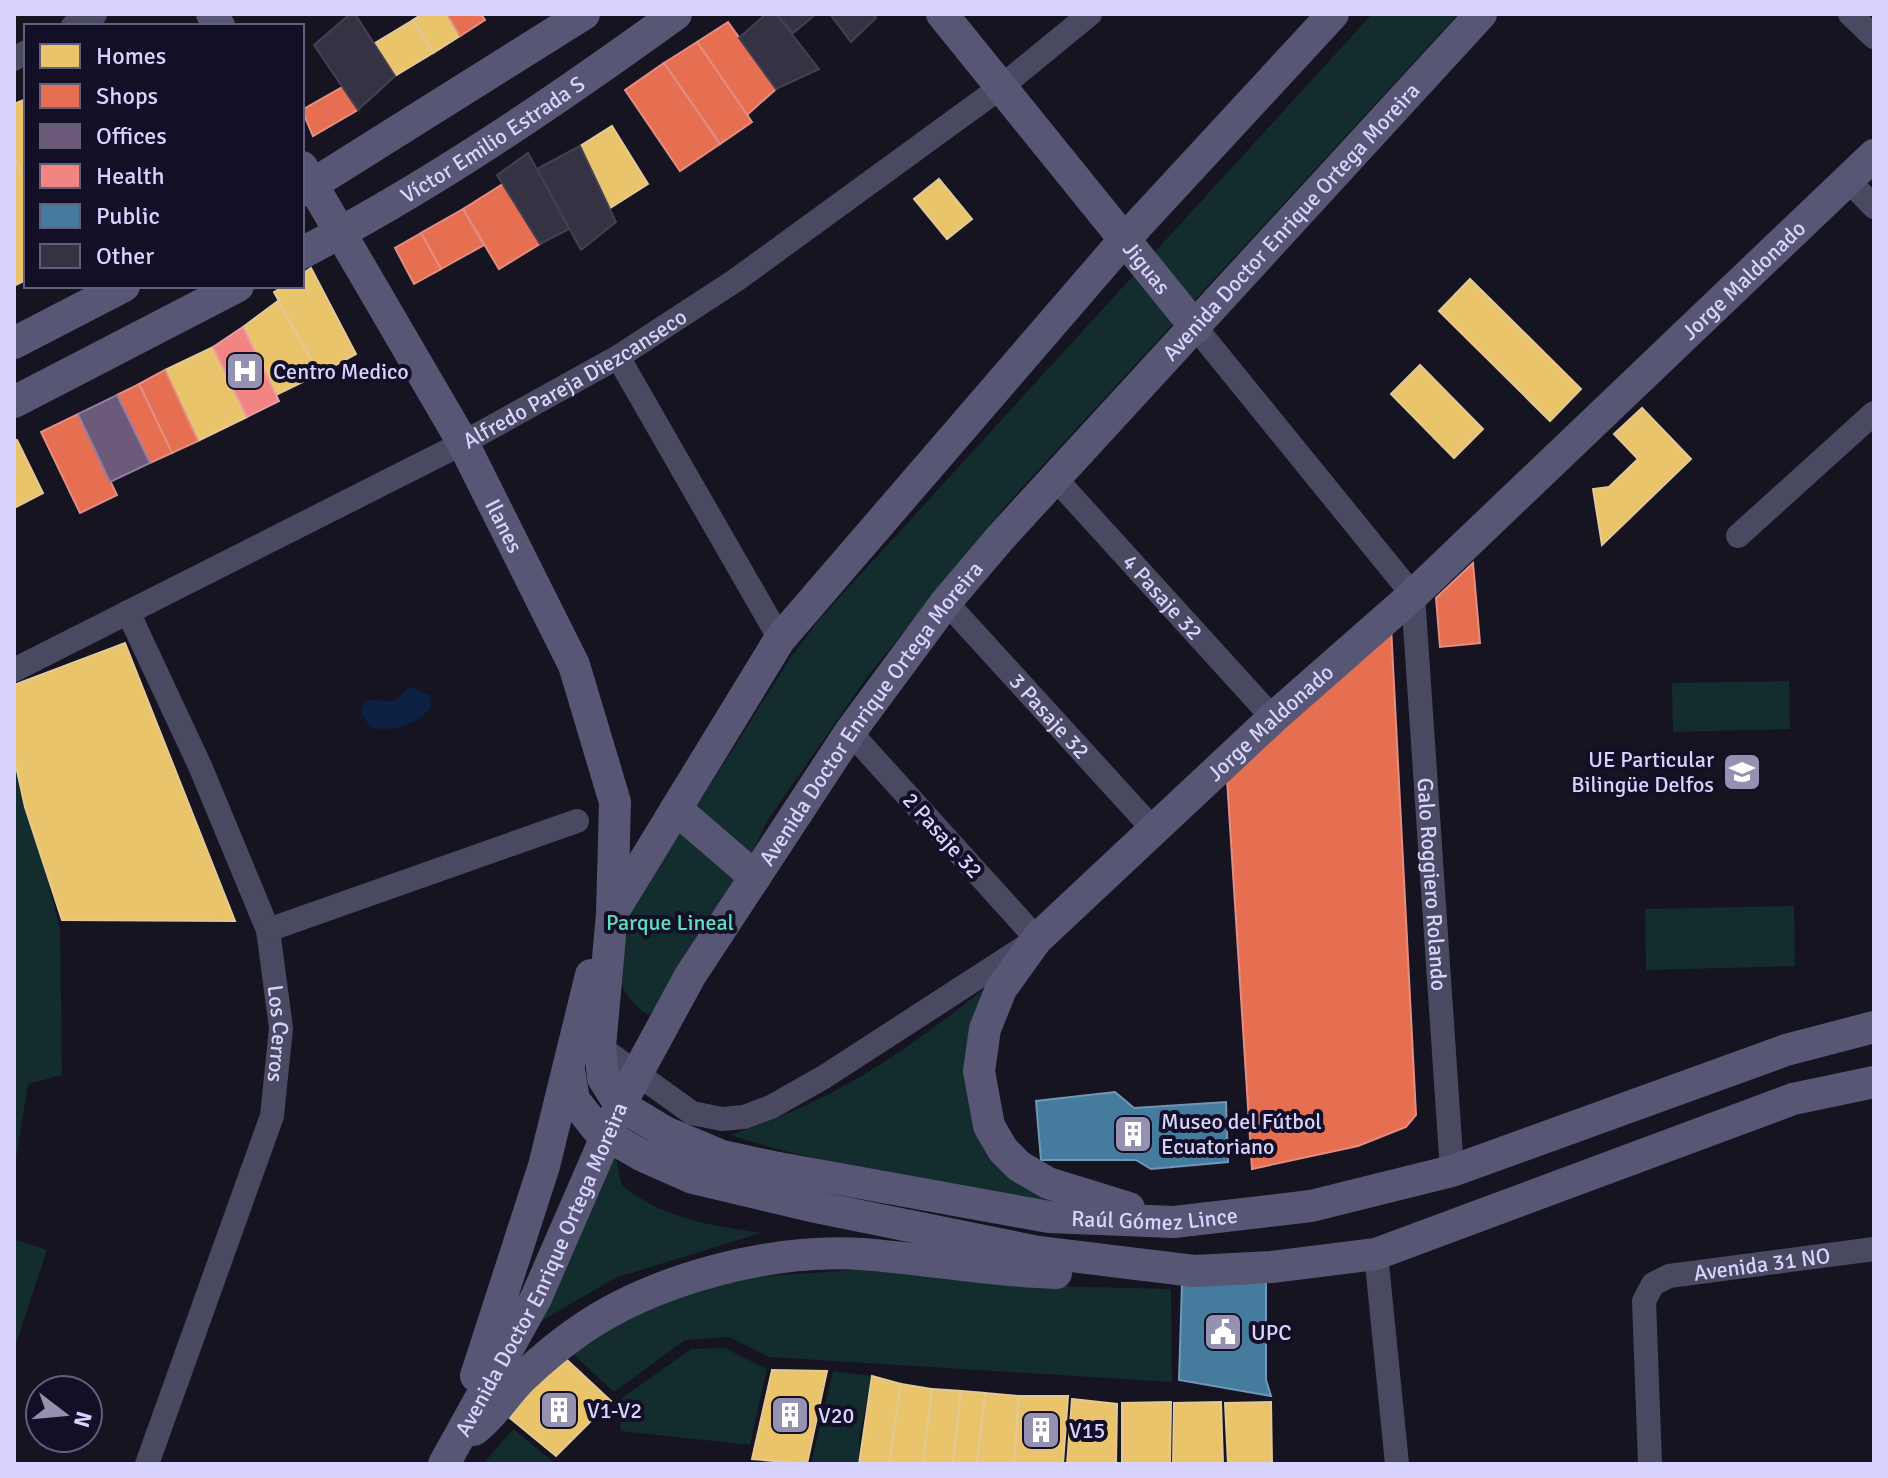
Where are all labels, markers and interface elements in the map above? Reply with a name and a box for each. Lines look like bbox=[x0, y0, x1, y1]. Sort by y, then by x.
legend bbox=[24, 24, 304, 288]
text: Homes bbox=[96, 41, 166, 71]
street label: Víctor Emilio Estrada S bbox=[396, 70, 590, 209]
street label: Avenida Doctor Enrique Ortega Moreira bbox=[1157, 77, 1425, 366]
text: Shops bbox=[96, 81, 158, 111]
text: Offices bbox=[96, 121, 167, 151]
text: Health bbox=[96, 161, 165, 191]
text: Public bbox=[96, 201, 160, 231]
street label: Jorge Maldonado bbox=[1676, 215, 1811, 346]
street label: Jiguas bbox=[1117, 236, 1176, 300]
text: Other bbox=[96, 241, 154, 271]
street label: Alfredo Pareja Diezcanseco bbox=[458, 303, 692, 454]
hospital icon: Centro Medico bbox=[224, 350, 266, 392]
place label: Centro Medico bbox=[273, 358, 409, 385]
street label: Ilanes bbox=[479, 495, 529, 557]
street label: 4 Pasaje 32 bbox=[1117, 549, 1208, 646]
street label: Avenida Doctor Enrique Ortega Moreira bbox=[753, 556, 989, 871]
street label: Jorge Maldonado bbox=[1201, 658, 1339, 787]
street label: 3 Pasaje 32 bbox=[1004, 668, 1095, 765]
place label: UE Particular Bilingüe Delfos bbox=[1571, 746, 1714, 798]
school or university icon: UE Particular Bilingüe Delfos bbox=[1721, 751, 1763, 793]
street label: Galo Roggiero Rolando bbox=[1411, 777, 1453, 992]
street label: 2 Pasaje 32 bbox=[897, 787, 988, 884]
park label: Parque Lineal bbox=[606, 909, 734, 936]
street label: Los Cerros bbox=[261, 983, 295, 1084]
street label: Avenida Doctor Enrique Ortega Moreira bbox=[449, 1098, 634, 1441]
place label: Museo del Fútbol Ecuatoriano bbox=[1161, 1108, 1322, 1160]
building icon: Museo del Fútbol Ecuatoriano bbox=[1112, 1113, 1154, 1155]
street label: Raúl Gómez Lince bbox=[1071, 1202, 1239, 1236]
street label: Avenida 31 NO bbox=[1692, 1242, 1832, 1287]
public building icon: UPC bbox=[1202, 1311, 1244, 1353]
place label: UPC bbox=[1251, 1319, 1291, 1346]
north arrow bbox=[24, 1374, 104, 1454]
building icon: V1-V2 bbox=[538, 1389, 580, 1431]
building icon: V20 bbox=[769, 1394, 811, 1436]
place label: V1-V2 bbox=[587, 1397, 642, 1424]
place label: V20 bbox=[818, 1402, 854, 1429]
text: N bbox=[68, 1408, 98, 1430]
building icon: V15 bbox=[1020, 1409, 1062, 1451]
place label: V15 bbox=[1069, 1417, 1105, 1444]

